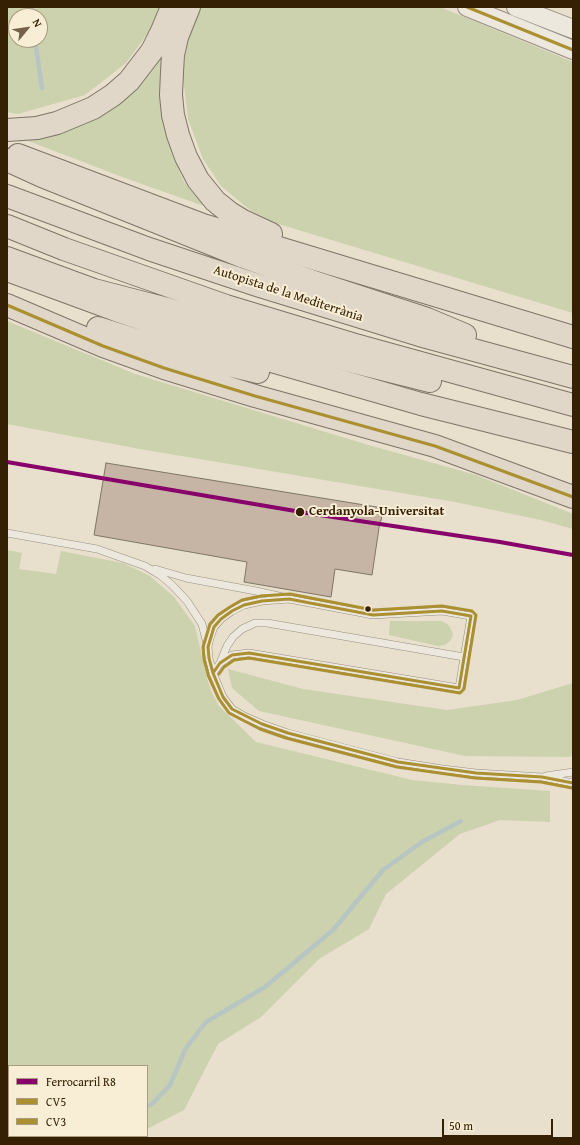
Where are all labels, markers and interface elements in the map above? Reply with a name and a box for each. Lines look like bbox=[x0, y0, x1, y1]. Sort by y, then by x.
north arrow bbox=[8, 8, 48, 48]
text: N bbox=[29, 16, 46, 30]
street label: Autopista de la Mediterrània bbox=[211, 262, 365, 326]
place label: Cerdanyola-Universitat bbox=[309, 504, 444, 520]
marker: Cerdanyola-Universitat bbox=[294, 506, 306, 518]
unlabelled marker bbox=[363, 604, 373, 614]
legend bbox=[8, 1065, 148, 1137]
text: Ferrocarril R8 bbox=[46, 1073, 116, 1090]
text: CV5 bbox=[46, 1093, 66, 1110]
scale bar bbox=[444, 1111, 555, 1137]
text: CV3 bbox=[46, 1113, 66, 1130]
text: 50 m bbox=[449, 1117, 473, 1134]

